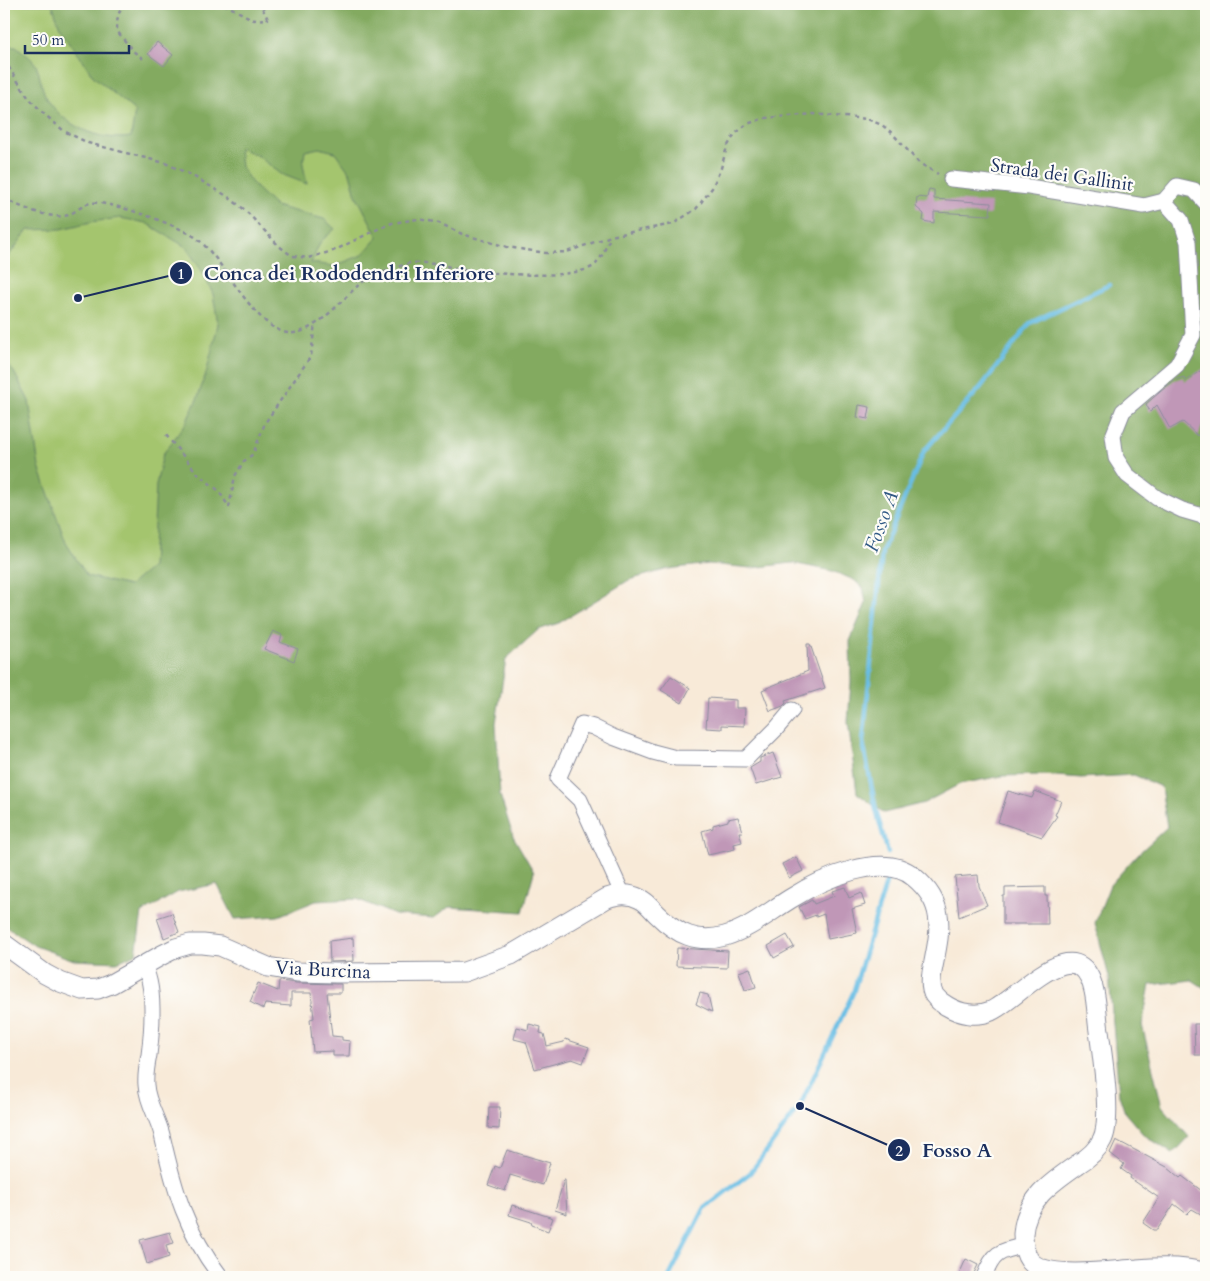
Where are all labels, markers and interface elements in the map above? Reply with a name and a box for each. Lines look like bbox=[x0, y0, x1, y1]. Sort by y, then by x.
scale bar bbox=[25, 22, 129, 54]
text: 50 m bbox=[32, 30, 64, 50]
street label: Strada dei Gallinit bbox=[989, 152, 1135, 198]
callout: Conca dei Rododendri Inferiore bbox=[169, 256, 504, 291]
text: Conca dei Rododendri Inferiore bbox=[204, 260, 494, 287]
text: 1 bbox=[177, 264, 185, 284]
water label: Fosso A bbox=[858, 487, 905, 556]
street label: Via Burcina bbox=[274, 955, 372, 985]
callout: Fosso A bbox=[887, 1133, 1001, 1168]
text: Fosso A bbox=[922, 1137, 992, 1164]
text: 2 bbox=[895, 1141, 903, 1161]

